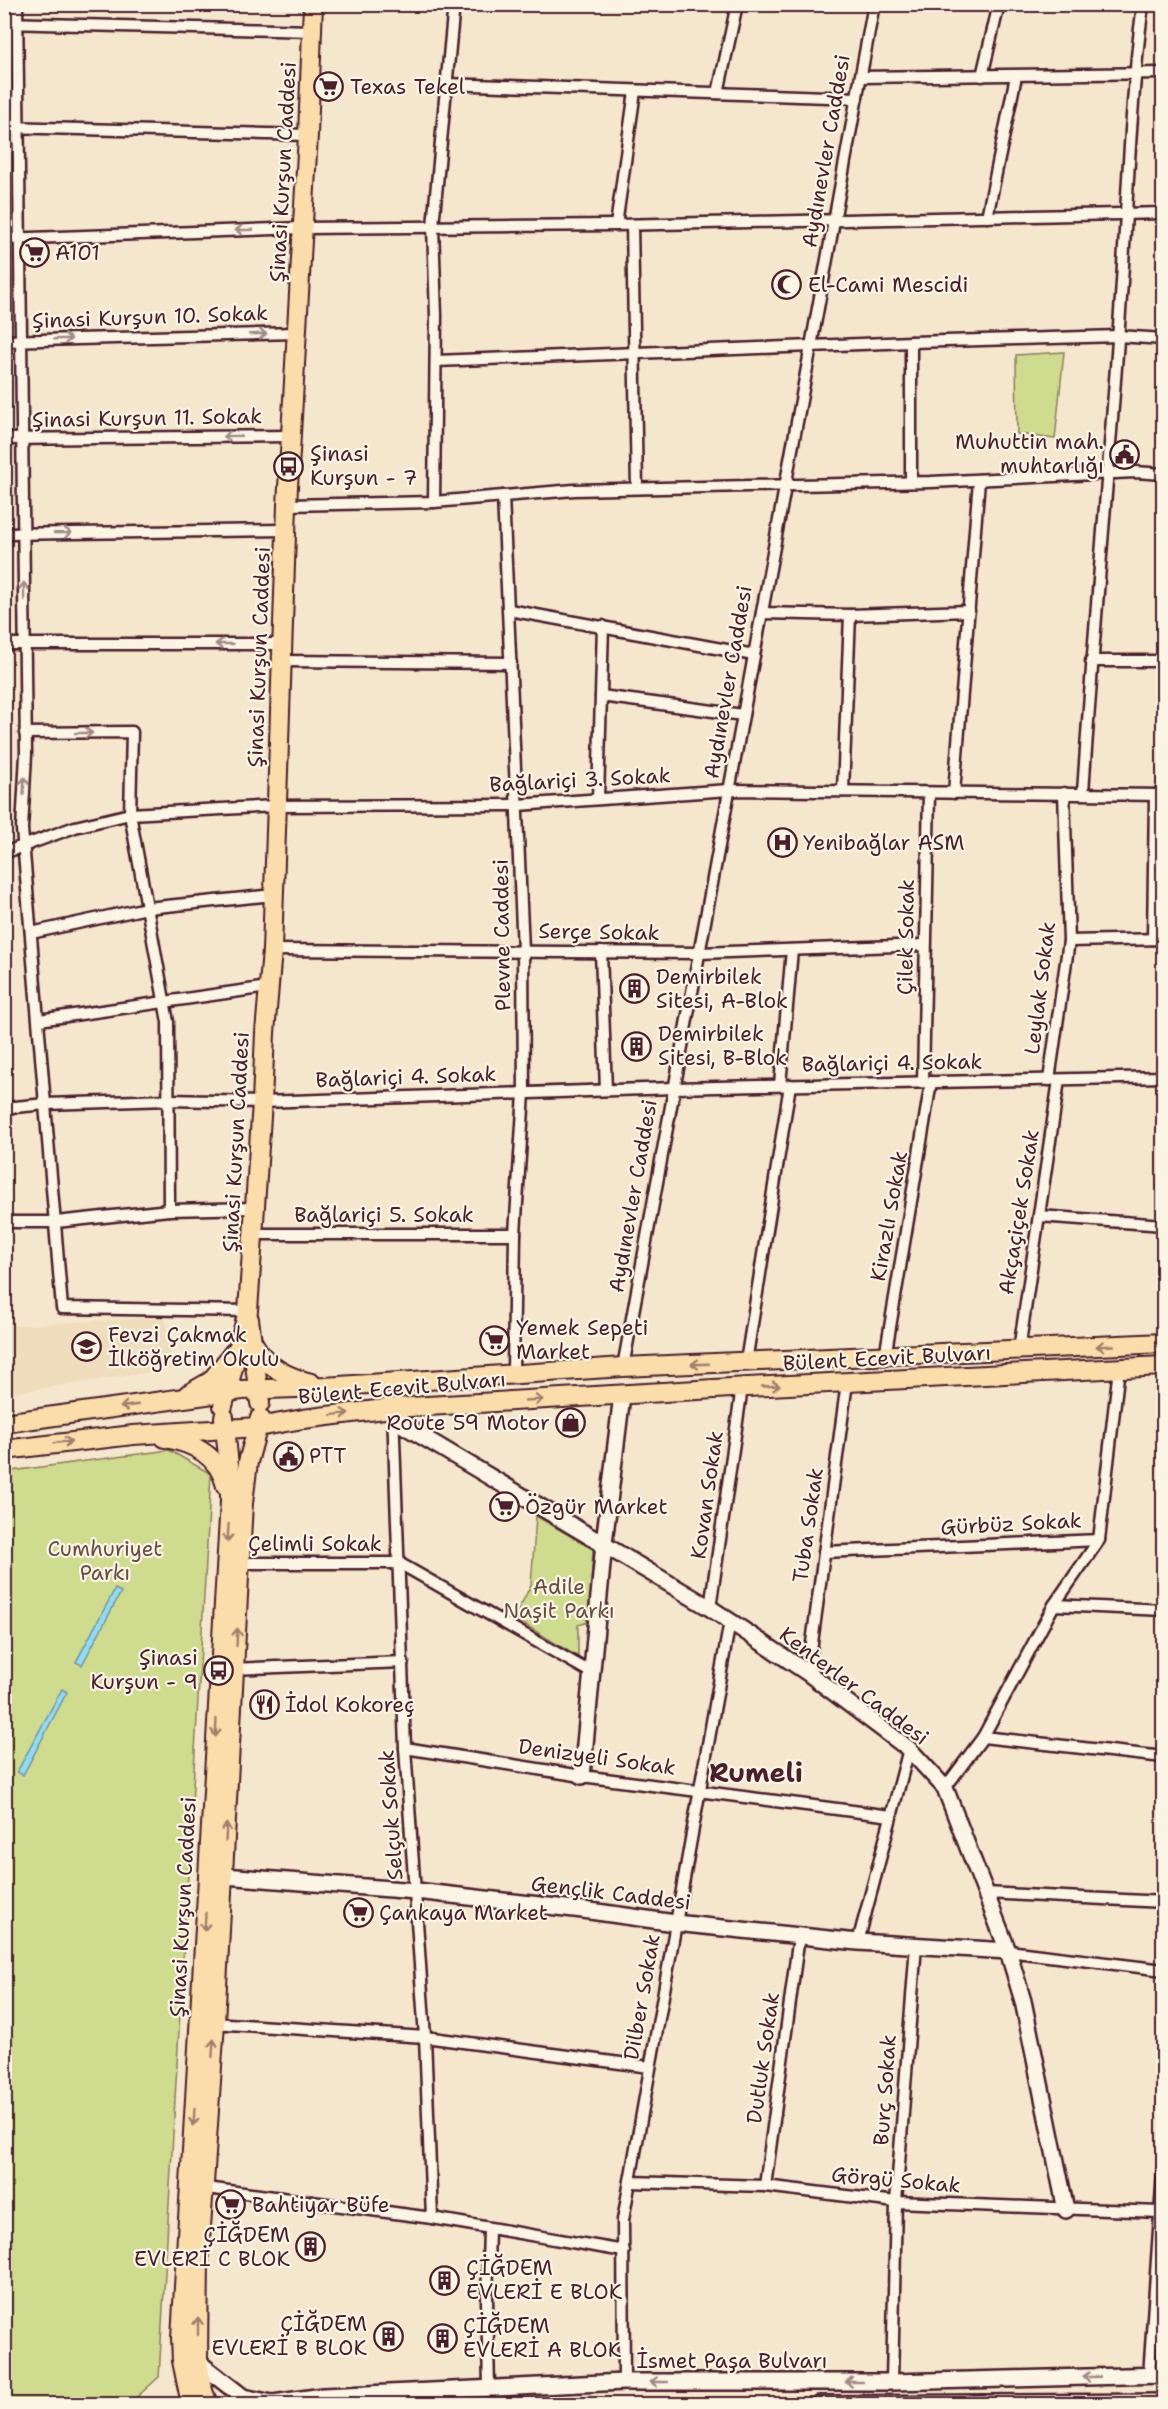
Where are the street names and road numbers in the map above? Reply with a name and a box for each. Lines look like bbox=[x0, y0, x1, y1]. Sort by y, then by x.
street label: Aydınevler Caddesi bbox=[795, 52, 857, 250]
street label: Şinasi Kurşun Caddesi bbox=[263, 61, 303, 283]
street label: Şinasi Kurşun 10. Sokak bbox=[32, 299, 268, 335]
street label: Şinasi Kurşun 11. Sokak bbox=[32, 402, 262, 434]
street label: Şinasi Kurşun Caddesi bbox=[241, 546, 277, 768]
street label: Aydınevler Caddesi bbox=[697, 583, 759, 781]
street label: Bağlariçi 3. Sokak bbox=[489, 761, 671, 799]
street label: Plevne Caddesi bbox=[487, 859, 517, 1011]
street label: Çilek Sokak bbox=[891, 879, 921, 995]
street label: Serçe Sokak bbox=[538, 917, 660, 947]
street label: Leylak Sokak bbox=[1018, 920, 1062, 1056]
street label: Şinasi Kurşun Caddesi bbox=[216, 1031, 256, 1253]
street label: Bağlariçi 4. Sokak bbox=[801, 1047, 983, 1079]
street label: Bağlariçi 4. Sokak bbox=[315, 1060, 497, 1094]
street label: Aydınevler Caddesi bbox=[602, 1097, 664, 1295]
street label: Akçaçiçek Sokak bbox=[992, 1127, 1046, 1297]
street label: Kirazlı Sokak bbox=[864, 1148, 914, 1284]
street label: Bağlariçi 5. Sokak bbox=[294, 1201, 474, 1229]
street label: Bülent Ecevit Bulvarı bbox=[782, 1339, 992, 1377]
street label: Bülent Ecevit Bulvarı bbox=[297, 1365, 507, 1411]
street label: Kovan Sokak bbox=[684, 1429, 730, 1561]
street label: Tuba Sokak bbox=[786, 1466, 830, 1584]
street label: Gürbüz Sokak bbox=[940, 1506, 1082, 1542]
street label: Çelimli Sokak bbox=[248, 1530, 382, 1558]
street label: Kenterler Caddesi bbox=[773, 1620, 935, 1752]
street label: Denizyeli Sokak bbox=[516, 1732, 678, 1782]
street label: Selçuk Sokak bbox=[372, 1749, 410, 1881]
street label: Şinasi Kurşun Caddesi bbox=[163, 1796, 203, 2018]
street label: Gençlik Caddesi bbox=[529, 1869, 693, 1917]
street label: Dilber Sokak bbox=[617, 1932, 667, 2062]
street label: Dutluk Sokak bbox=[740, 1990, 786, 2126]
street label: Burç Sokak bbox=[867, 2034, 903, 2146]
street label: Görgü Sokak bbox=[830, 2160, 962, 2200]
street label: İsmet Paşa Bulvarı bbox=[637, 2347, 827, 2375]

